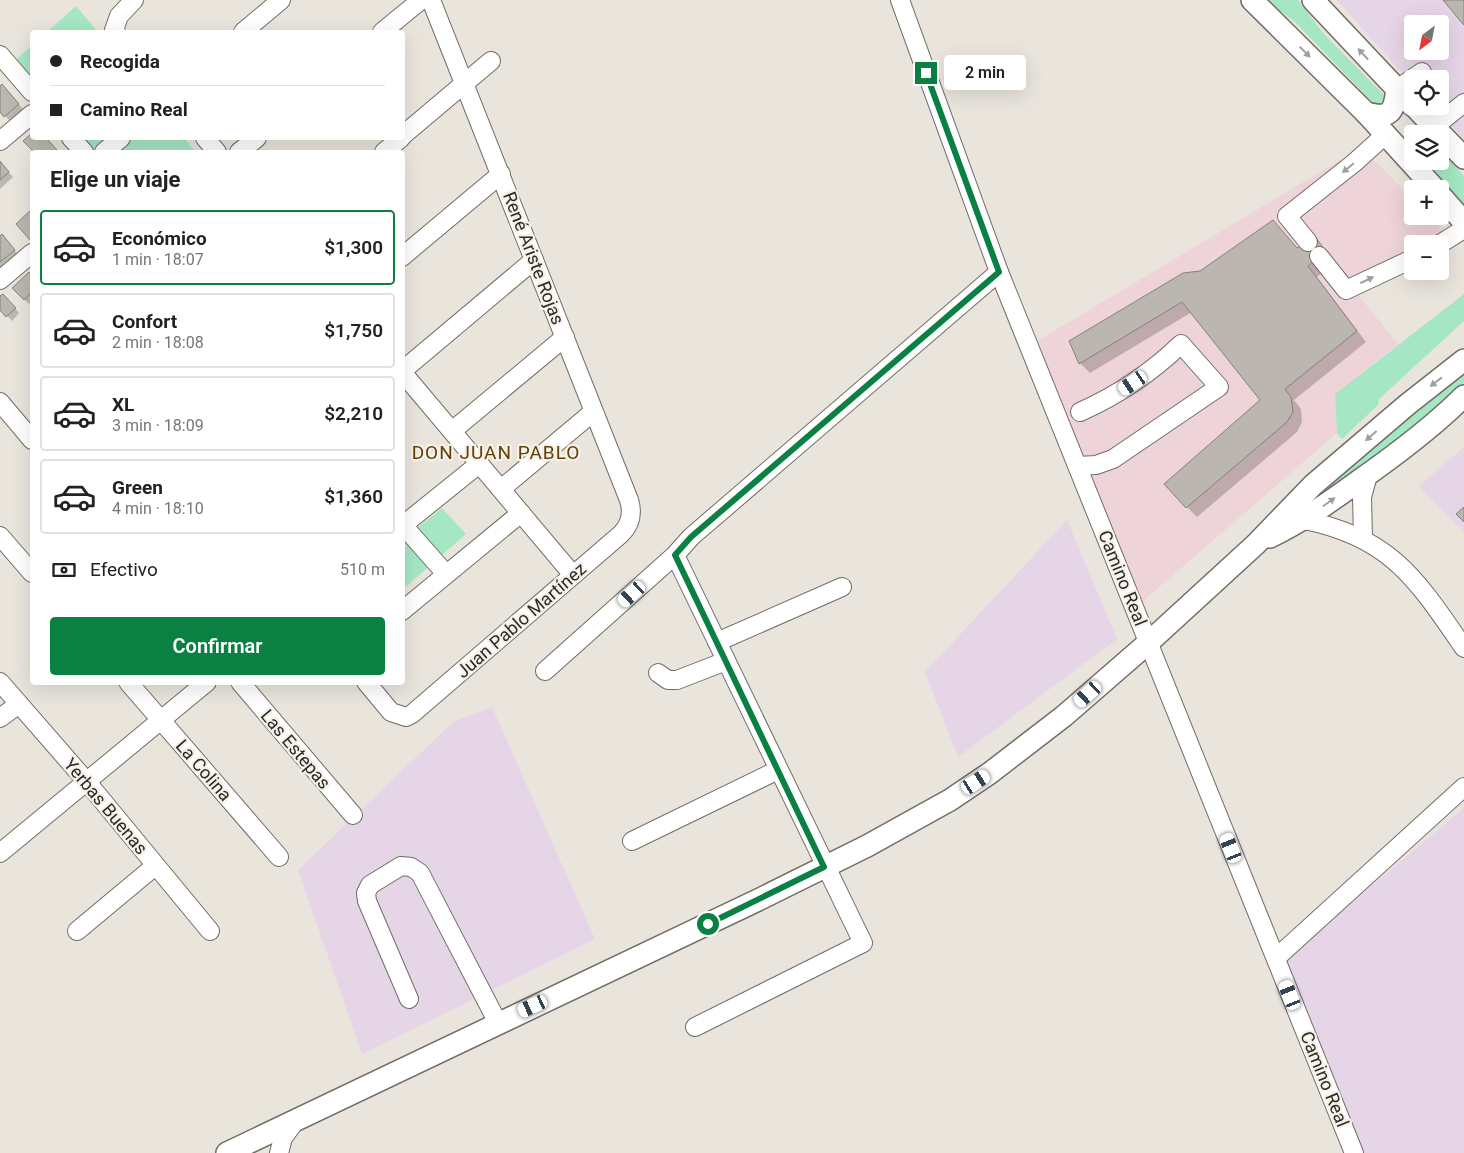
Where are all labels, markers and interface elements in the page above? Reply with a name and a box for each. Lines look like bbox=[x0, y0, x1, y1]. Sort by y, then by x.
north arrow bbox=[1404, 15, 1449, 60]
map controls bbox=[1404, 15, 1449, 280]
one-way arrow bbox=[1299, 46, 1311, 58]
one-way arrow bbox=[1357, 48, 1369, 60]
text: Recogida bbox=[80, 50, 160, 73]
callout: 2 min bbox=[944, 56, 1026, 90]
route end bbox=[915, 62, 937, 84]
text: 2 min bbox=[965, 63, 1005, 82]
button: locate bbox=[1404, 70, 1449, 115]
text: Camino Real bbox=[80, 98, 188, 121]
button: layers bbox=[1404, 125, 1449, 170]
one-way arrow bbox=[1342, 162, 1355, 173]
text: Elige un viaje bbox=[50, 167, 180, 192]
button: + bbox=[1404, 180, 1449, 225]
street label: René Ariste Rojas bbox=[499, 189, 569, 327]
icon: car bbox=[52, 225, 97, 270]
text: Económico bbox=[112, 227, 207, 250]
button: − bbox=[1404, 235, 1449, 280]
text: $1,300 bbox=[324, 236, 383, 259]
text: 1 min · 18:07 bbox=[112, 250, 204, 269]
one-way arrow bbox=[1360, 275, 1374, 283]
icon: car bbox=[52, 308, 97, 353]
text: Confort bbox=[112, 310, 177, 333]
text: $1,750 bbox=[324, 319, 383, 342]
text: 2 min · 18:08 bbox=[112, 333, 204, 352]
car bbox=[1116, 368, 1149, 398]
one-way arrow bbox=[1430, 377, 1443, 388]
icon: car bbox=[52, 391, 97, 436]
text: XL bbox=[112, 393, 134, 416]
text: $2,210 bbox=[324, 402, 383, 425]
text: 3 min · 18:09 bbox=[112, 416, 204, 435]
one-way arrow bbox=[1365, 430, 1377, 442]
district label: DON JUAN PABLO bbox=[412, 441, 580, 464]
icon: car bbox=[52, 474, 97, 519]
text: Green bbox=[112, 476, 163, 499]
text: $1,360 bbox=[324, 485, 383, 508]
one-way arrow bbox=[1322, 497, 1335, 508]
text: 4 min · 18:10 bbox=[112, 499, 204, 518]
street label: Camino Real bbox=[1094, 527, 1152, 629]
icon: cash bbox=[50, 556, 78, 584]
text: Efectivo bbox=[90, 558, 158, 581]
street label: Juan Pablo Martínez bbox=[452, 558, 590, 682]
text: 510 m bbox=[340, 560, 385, 579]
car bbox=[615, 578, 648, 610]
button: Confirmar bbox=[50, 617, 385, 675]
car bbox=[1071, 678, 1104, 710]
street label: Las Estepas bbox=[257, 705, 335, 793]
street label: La Colina bbox=[172, 735, 236, 805]
street label: Yerbas Buenas bbox=[60, 754, 152, 858]
car bbox=[959, 768, 992, 796]
car bbox=[1218, 831, 1243, 865]
route start bbox=[697, 913, 719, 935]
car bbox=[1277, 978, 1302, 1012]
car bbox=[516, 993, 549, 1019]
street label: Camino Real bbox=[1296, 1028, 1354, 1130]

